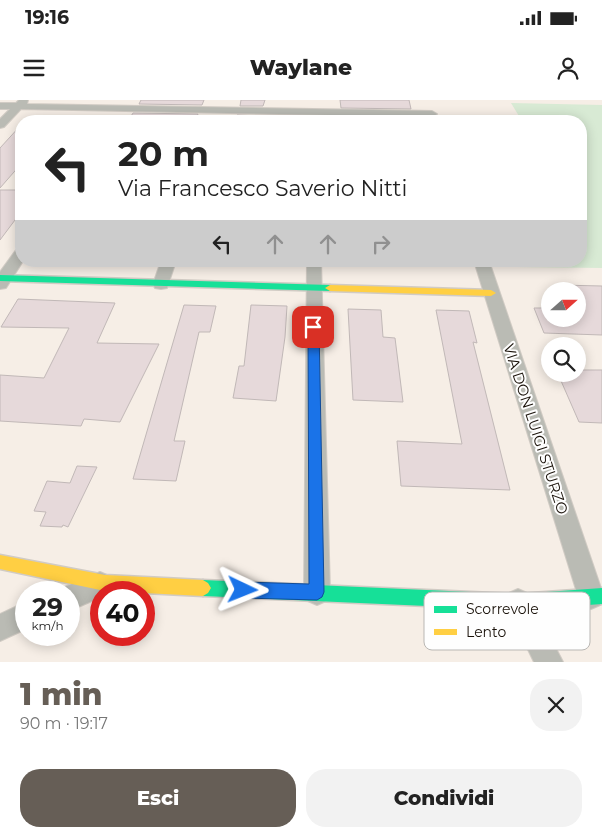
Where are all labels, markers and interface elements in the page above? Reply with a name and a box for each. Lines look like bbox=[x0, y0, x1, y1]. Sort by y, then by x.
text: 19:16 bbox=[25, 6, 69, 29]
icon: menu bbox=[20, 54, 48, 82]
text: Waylane bbox=[250, 54, 352, 81]
icon: person bbox=[554, 54, 582, 82]
text: 20 m bbox=[118, 132, 209, 175]
icon: left bbox=[35, 135, 100, 200]
text: Via Francesco Saverio Nitti bbox=[118, 175, 407, 202]
icon: left bbox=[208, 230, 236, 258]
icon: ahead bbox=[261, 230, 289, 258]
icon: ahead bbox=[314, 230, 342, 258]
icon: right bbox=[367, 230, 395, 258]
north arrow bbox=[541, 282, 586, 328]
map controls bbox=[541, 282, 586, 382]
pin bbox=[292, 306, 334, 348]
icon: arrive bbox=[299, 313, 327, 341]
button: search bbox=[541, 337, 586, 382]
street label: VIA DON LUIGI STURZO bbox=[499, 341, 573, 517]
position arrow bbox=[216, 563, 268, 615]
speed limit sign: 40 bbox=[90, 581, 155, 646]
text: 29 bbox=[32, 592, 63, 622]
legend bbox=[424, 592, 590, 650]
text: Scorrevole bbox=[466, 600, 539, 618]
text: km/h bbox=[31, 618, 64, 633]
text: Lento bbox=[466, 623, 506, 641]
text: 1 min bbox=[20, 676, 103, 713]
button: close bbox=[530, 679, 582, 731]
text: 90 m · 19:17 bbox=[20, 714, 108, 733]
button: Esci bbox=[20, 769, 296, 827]
button: Condividi bbox=[306, 769, 582, 827]

